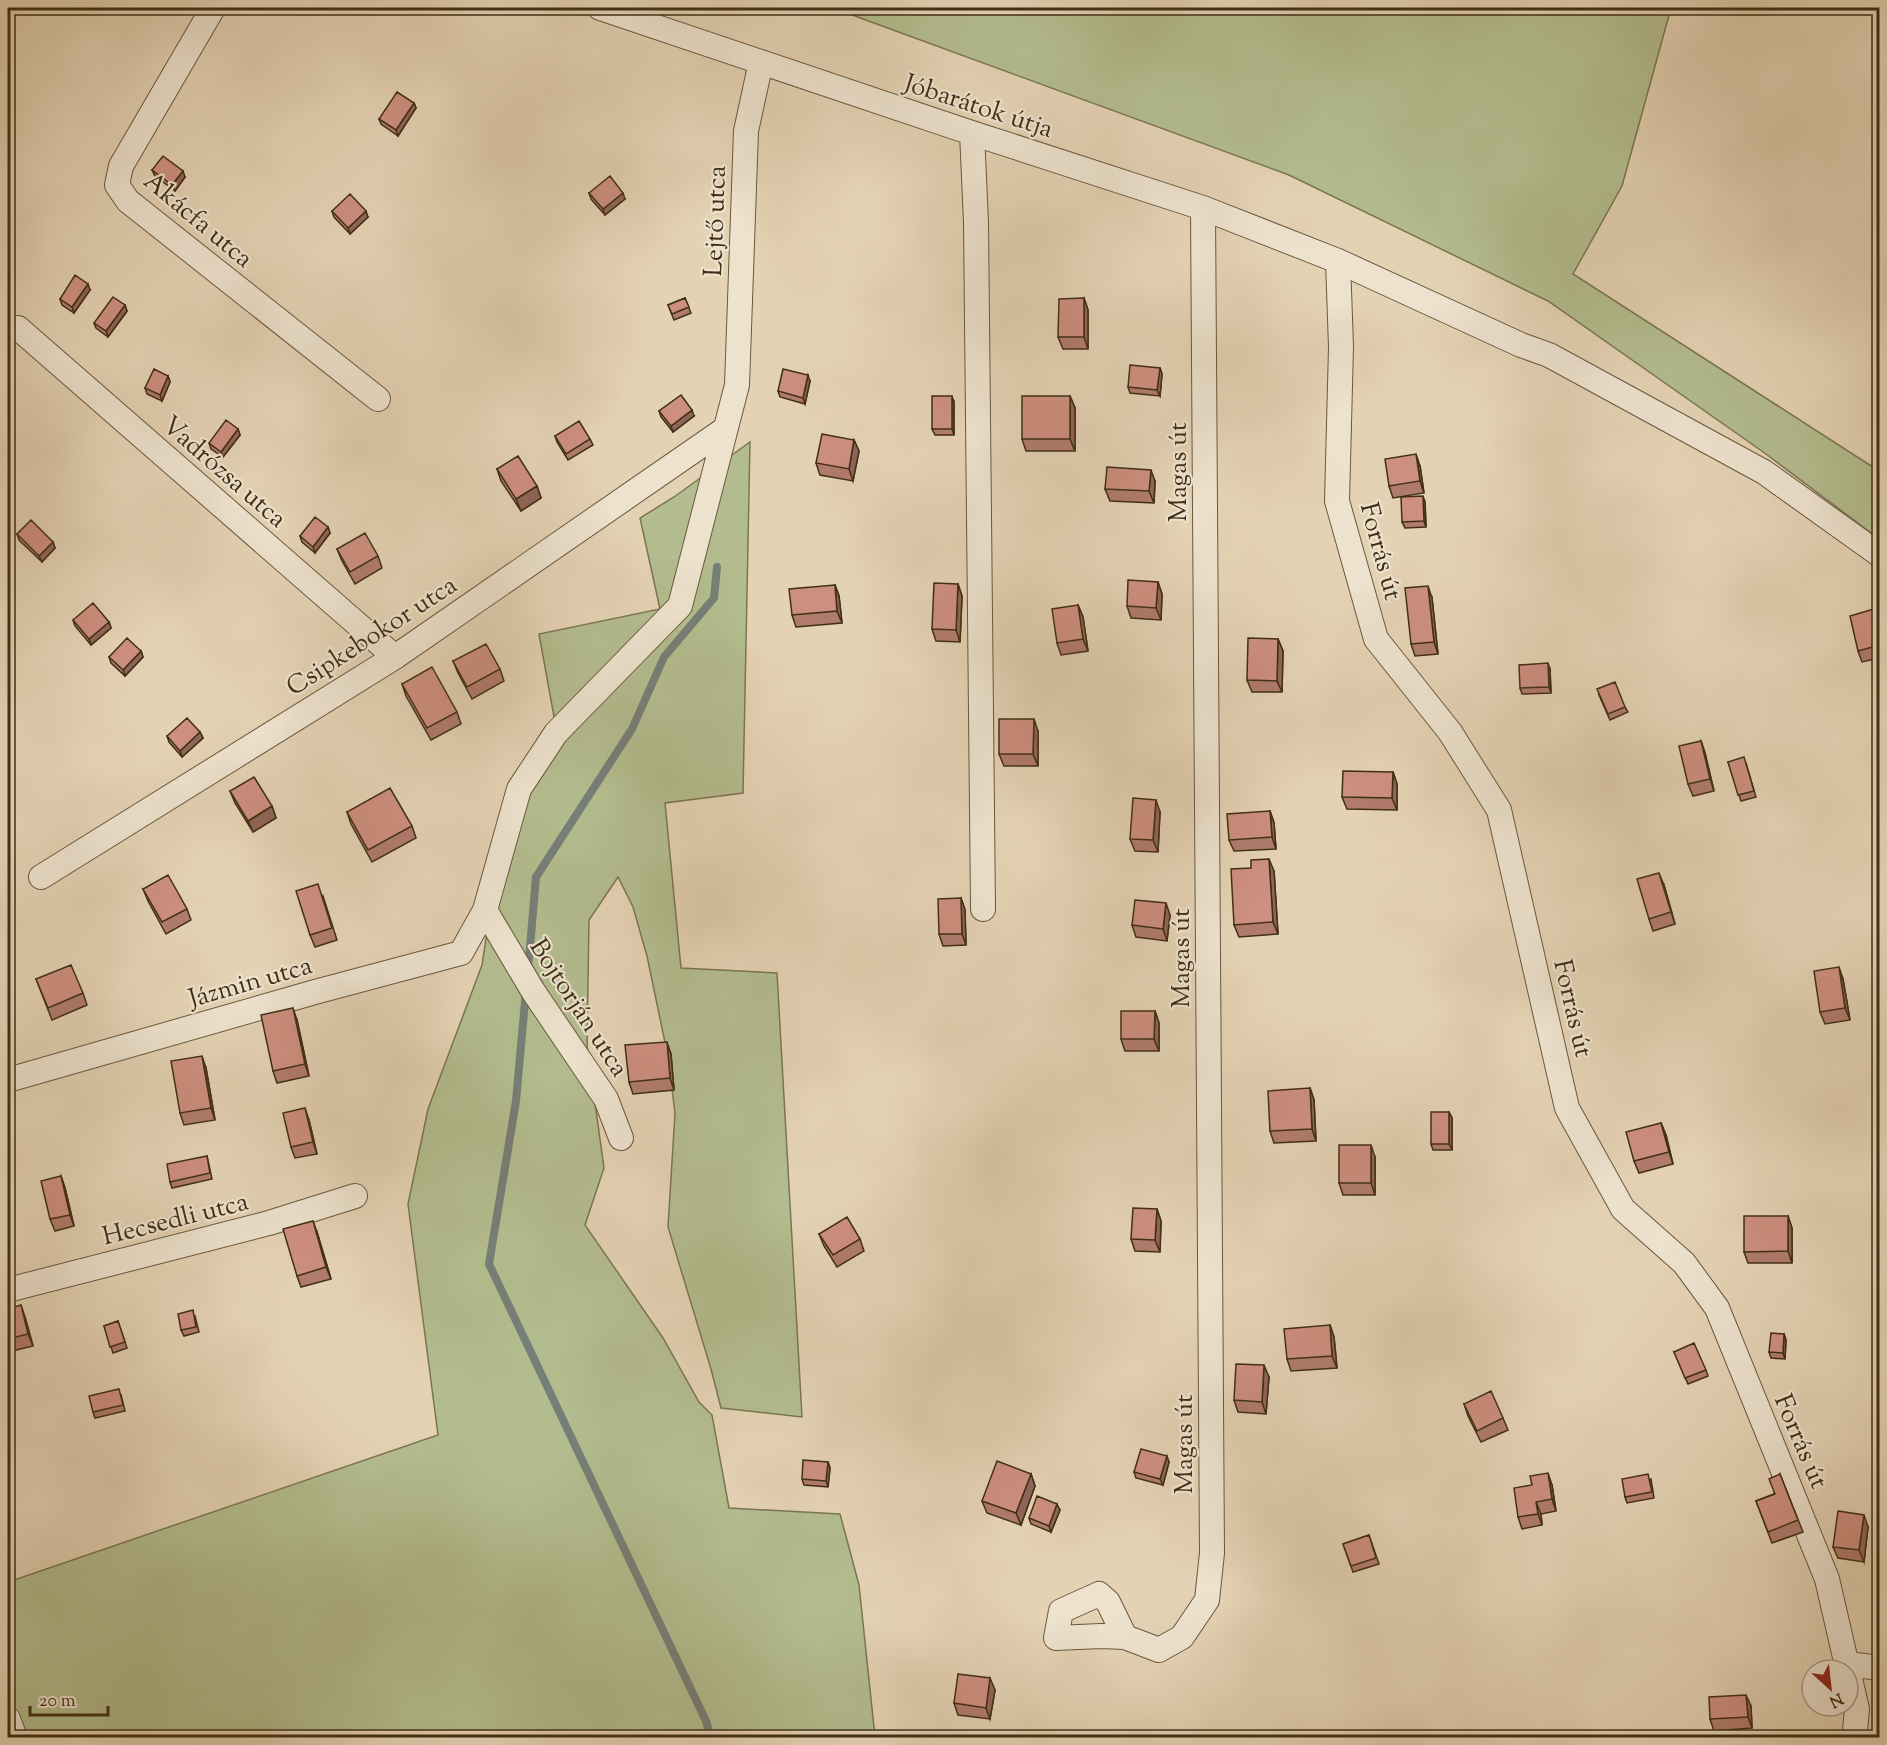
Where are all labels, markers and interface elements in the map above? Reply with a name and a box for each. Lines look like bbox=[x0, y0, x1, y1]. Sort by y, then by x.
street label: Jóbarátok útja bbox=[897, 65, 1058, 149]
street label: Akácfa utca bbox=[135, 164, 260, 278]
street label: Lejtő utca bbox=[696, 165, 737, 277]
street label: Vadrózsa utca bbox=[153, 408, 294, 538]
street label: Magas út bbox=[1161, 422, 1198, 522]
street label: Forrás út bbox=[1349, 499, 1410, 605]
street label: Csipkebokor utca bbox=[280, 568, 465, 706]
street label: Magas út bbox=[1164, 908, 1201, 1008]
street label: Bojtorján utca bbox=[519, 932, 637, 1085]
street label: Jázmin utca bbox=[183, 948, 317, 1019]
street label: Forrás út bbox=[1542, 956, 1601, 1061]
street label: Hecsedli utca bbox=[99, 1184, 252, 1256]
street label: Forrás út bbox=[1763, 1389, 1836, 1495]
street label: Magas út bbox=[1167, 1394, 1204, 1494]
north arrow bbox=[1800, 1658, 1860, 1718]
scale bar bbox=[30, 1679, 108, 1717]
text: N bbox=[1825, 1686, 1847, 1712]
text: 20 m bbox=[39, 1689, 76, 1715]

